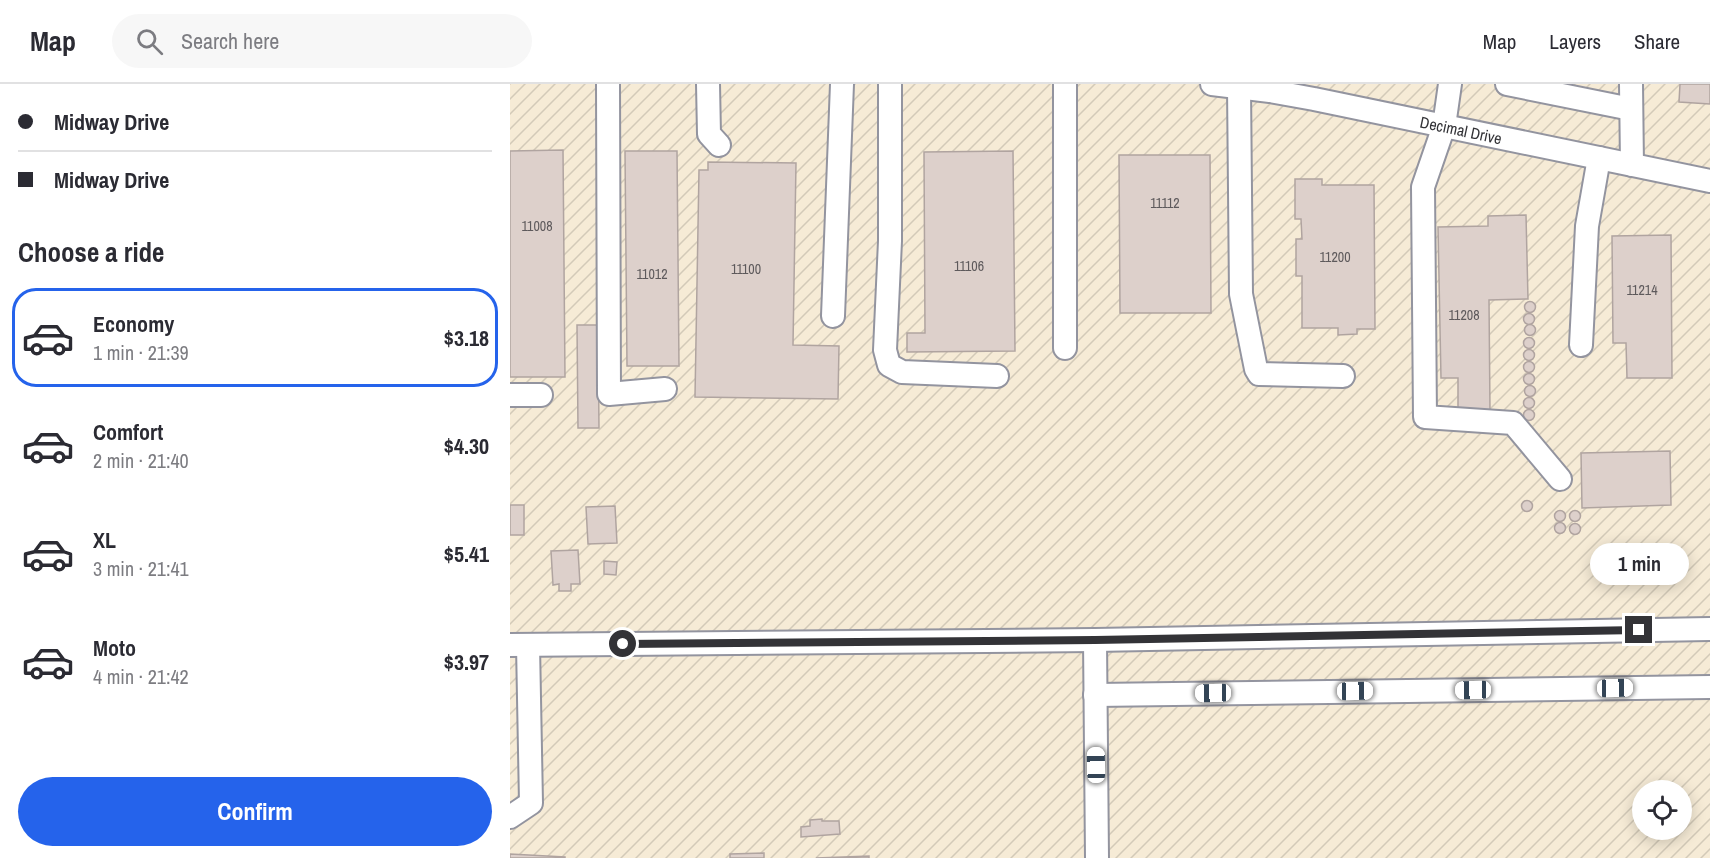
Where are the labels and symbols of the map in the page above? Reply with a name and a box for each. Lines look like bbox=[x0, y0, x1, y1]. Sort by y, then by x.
street label: Decimal Drive bbox=[1418, 111, 1504, 149]
house number: 11112 bbox=[1150, 194, 1180, 212]
house number: 11008 bbox=[521, 217, 553, 235]
house number: 11200 bbox=[1319, 248, 1351, 266]
house number: 11106 bbox=[954, 257, 984, 275]
house number: 11100 bbox=[731, 260, 761, 278]
house number: 11012 bbox=[636, 265, 668, 283]
house number: 11214 bbox=[1626, 281, 1658, 299]
house number: 11208 bbox=[1448, 306, 1480, 324]
callout: 1 min bbox=[1590, 543, 1688, 585]
route end bbox=[1625, 616, 1652, 643]
route start bbox=[609, 630, 636, 657]
car bbox=[1597, 679, 1633, 697]
car bbox=[1455, 681, 1491, 699]
car bbox=[1337, 682, 1373, 700]
car bbox=[1195, 684, 1231, 702]
car bbox=[1087, 747, 1105, 783]

